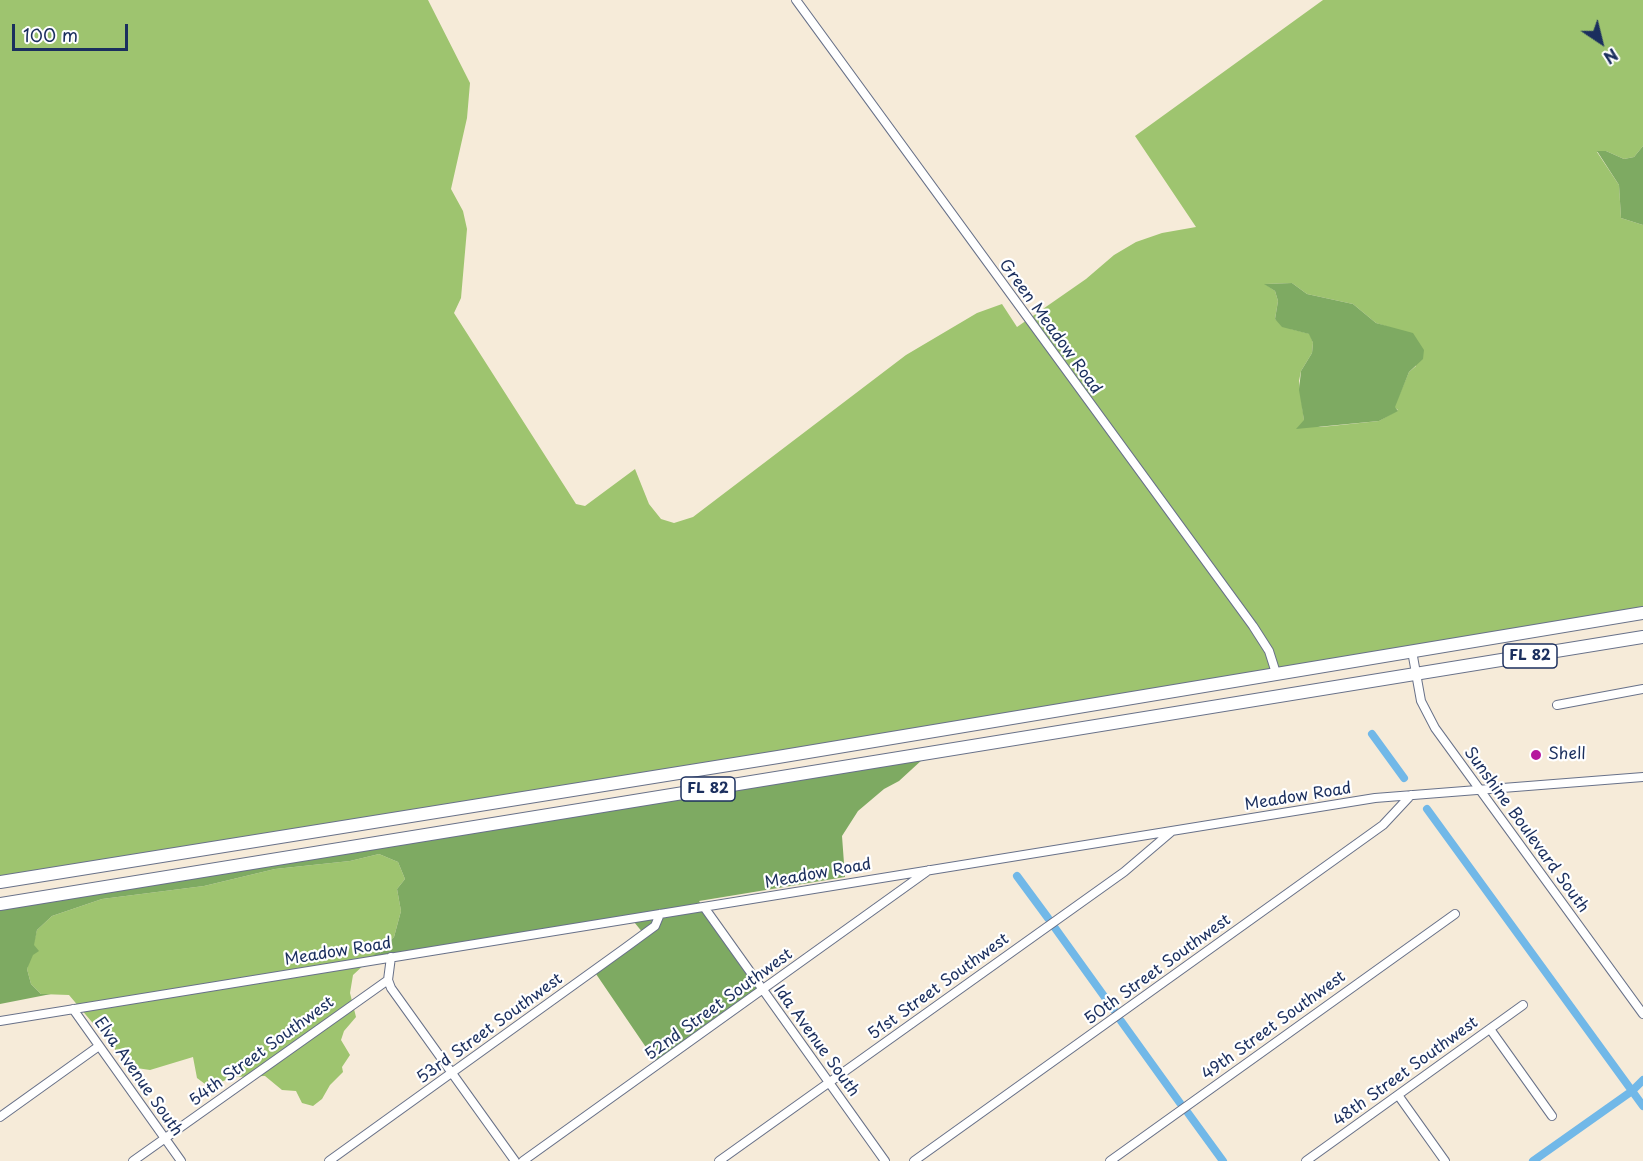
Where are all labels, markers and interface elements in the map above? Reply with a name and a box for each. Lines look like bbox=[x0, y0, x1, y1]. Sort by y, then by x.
scale bar bbox=[15, 12, 130, 50]
north arrow bbox=[1571, 12, 1631, 72]
text: 100 m bbox=[23, 21, 78, 48]
text: N bbox=[1599, 43, 1623, 70]
street label: Green Meadow Road bbox=[995, 256, 1105, 398]
road number: FL 82 bbox=[1503, 644, 1557, 668]
street label: Sunshine Boulevard South bbox=[1459, 743, 1593, 917]
place label: Shell bbox=[1548, 745, 1586, 765]
marker: Shell bbox=[1529, 748, 1543, 762]
road number: FL 82 bbox=[681, 777, 735, 801]
street label: Meadow Road bbox=[1243, 779, 1353, 815]
street label: Meadow Road bbox=[763, 855, 873, 893]
street label: 50th Street Southwest bbox=[1081, 911, 1235, 1029]
street label: 51st Street Southwest bbox=[865, 930, 1013, 1044]
street label: Meadow Road bbox=[283, 934, 393, 970]
street label: 52nd Street Southwest bbox=[642, 945, 796, 1065]
street label: 49th Street Southwest bbox=[1198, 967, 1350, 1085]
street label: 53rd Street Southwest bbox=[413, 970, 567, 1088]
street label: Ida Avenue South bbox=[769, 981, 863, 1101]
street label: 54th Street Southwest bbox=[186, 993, 338, 1111]
street label: 48th Street Southwest bbox=[1330, 1013, 1482, 1131]
street label: Elva Avenue South bbox=[90, 1014, 186, 1140]

